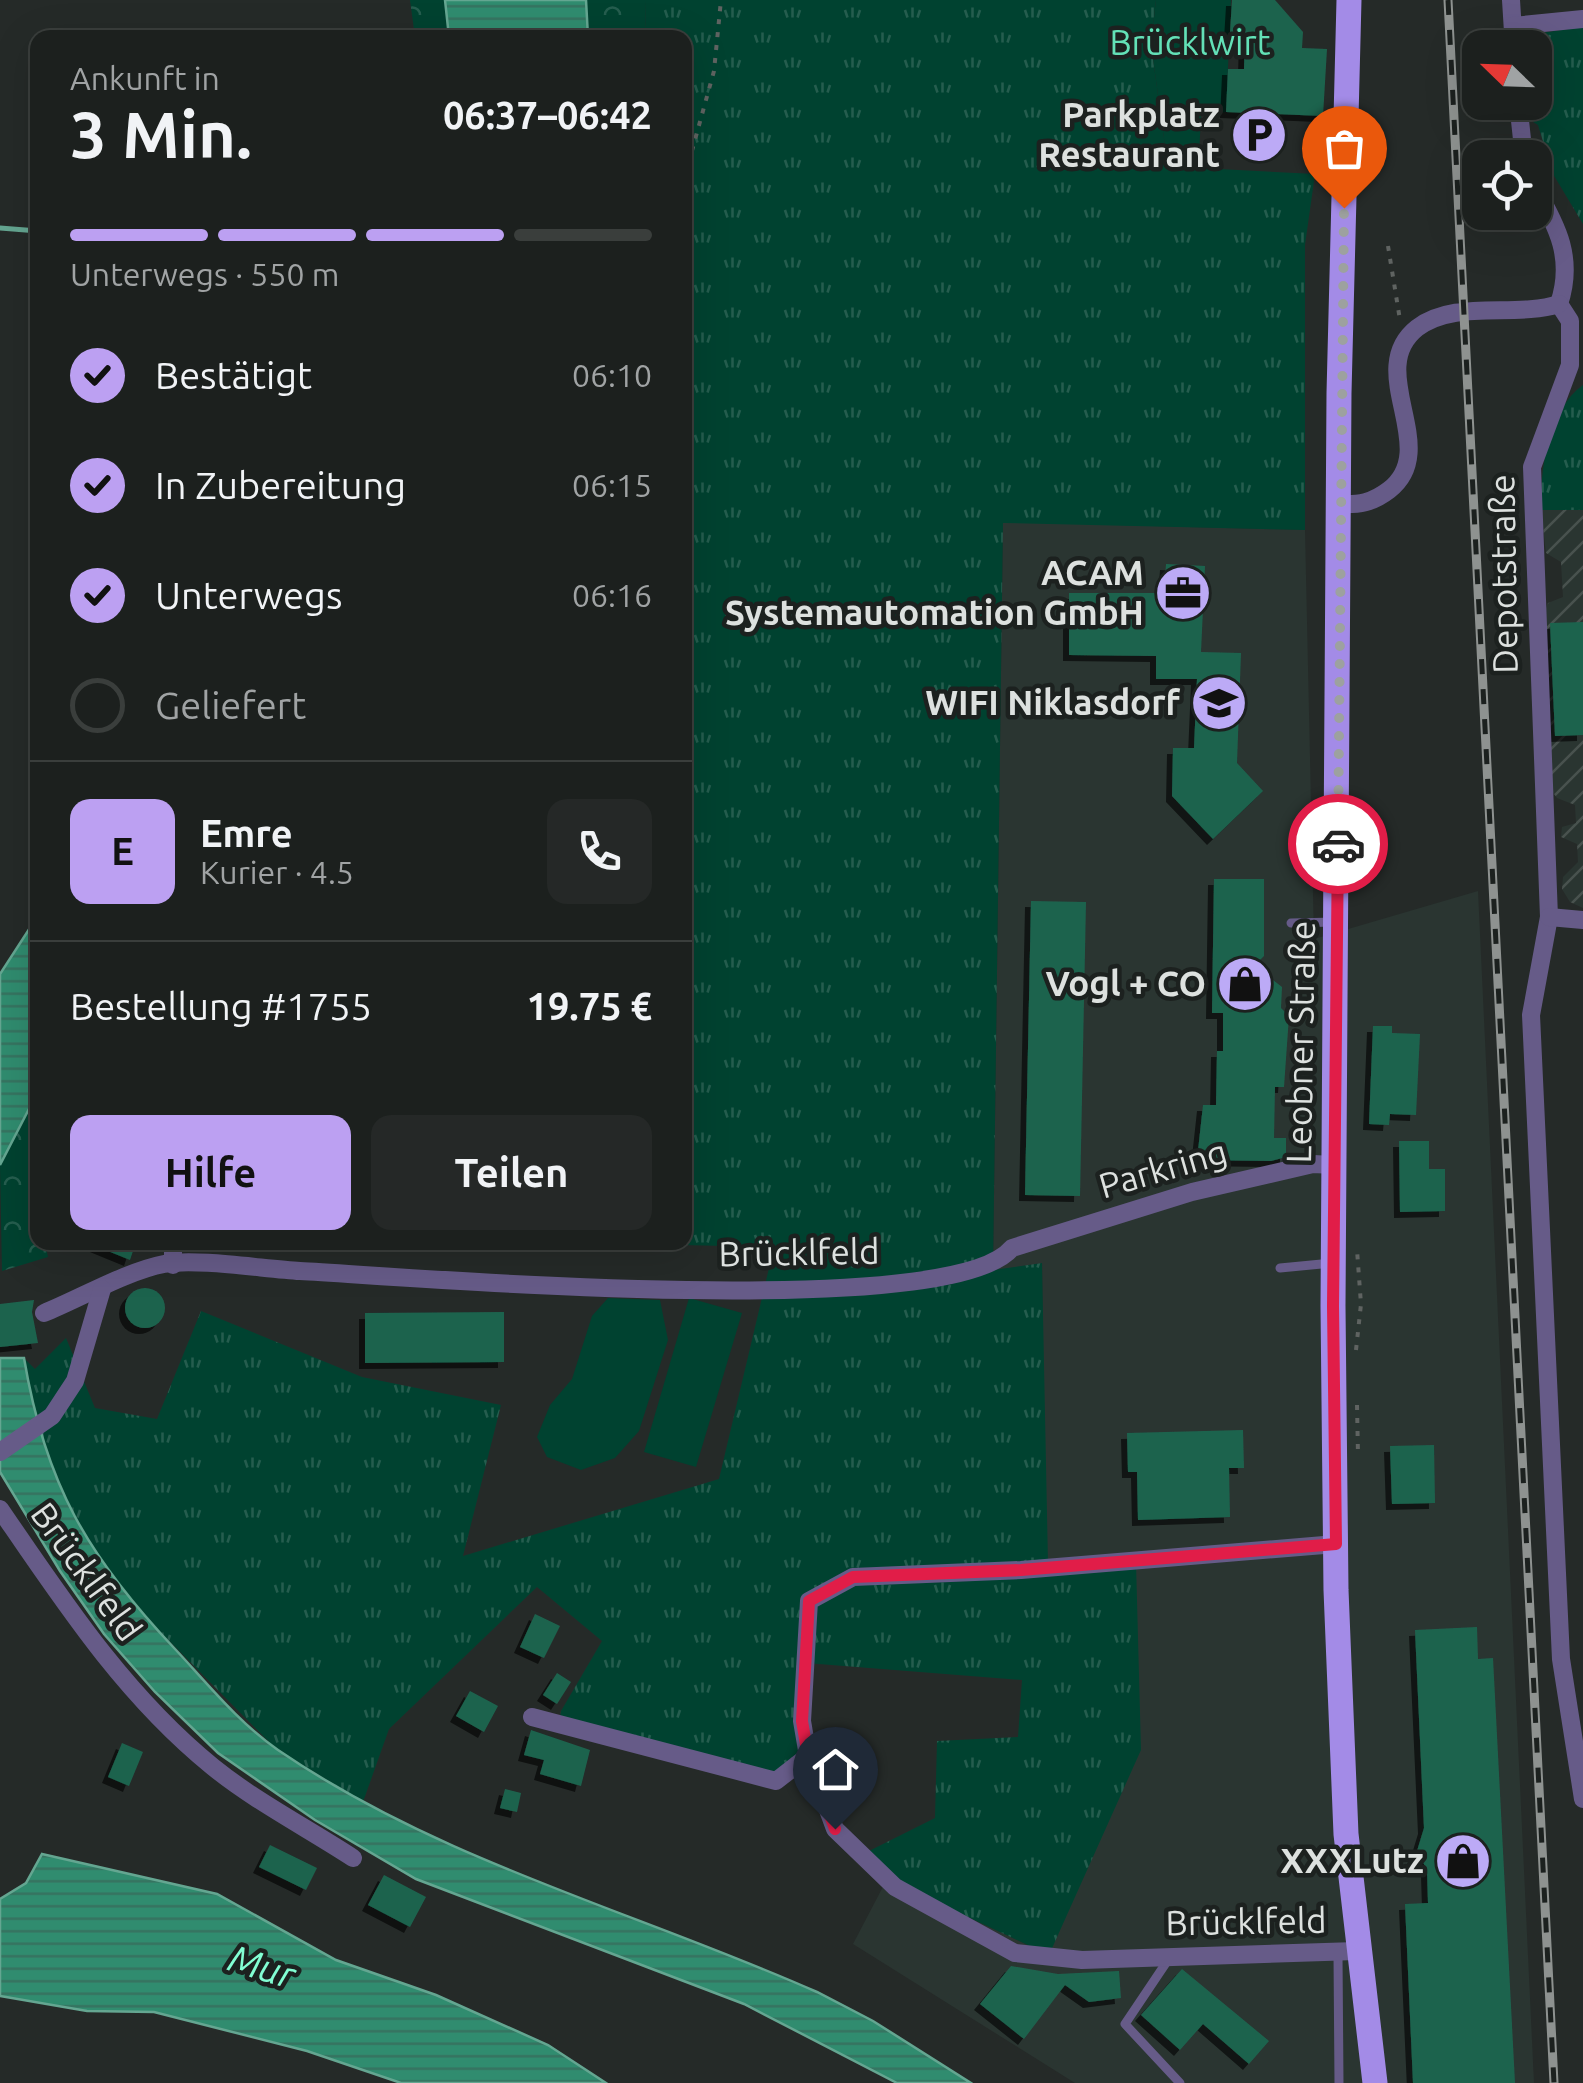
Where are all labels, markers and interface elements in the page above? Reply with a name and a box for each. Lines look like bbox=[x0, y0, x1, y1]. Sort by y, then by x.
park label: Brücklwirt bbox=[1109, 22, 1271, 62]
north arrow bbox=[1462, 30, 1552, 120]
map controls bbox=[1462, 30, 1552, 230]
text: Ankunft in bbox=[70, 60, 220, 96]
text: 06:37–06:42 bbox=[443, 94, 652, 136]
place label: Parkplatz Restaurant bbox=[1038, 94, 1220, 174]
text: 3 Min. bbox=[70, 97, 252, 170]
parking icon: Parkplatz Restaurant bbox=[1229, 105, 1289, 165]
pin bbox=[1302, 106, 1387, 209]
icon: bag bbox=[1317, 121, 1372, 176]
button: locate bbox=[1462, 140, 1552, 230]
text: Unterwegs · 550 m bbox=[70, 256, 339, 292]
icon: check bbox=[70, 348, 125, 403]
text: Bestätigt bbox=[155, 354, 312, 396]
text: 06:10 bbox=[572, 357, 652, 393]
icon: check bbox=[70, 458, 125, 513]
text: In Zubereitung bbox=[155, 464, 406, 506]
text: 06:15 bbox=[572, 467, 652, 503]
street label: Depotstraße bbox=[1481, 474, 1525, 674]
place label: ACAM Systemautomation GmbH bbox=[725, 552, 1144, 632]
office icon: ACAM Systemautomation GmbH bbox=[1153, 563, 1213, 623]
icon: check bbox=[70, 568, 125, 623]
text: Unterwegs bbox=[155, 574, 342, 616]
text: 06:16 bbox=[572, 577, 652, 613]
school or university icon: WIFI Niklasdorf bbox=[1189, 673, 1249, 733]
place label: WIFI Niklasdorf bbox=[925, 682, 1181, 722]
text: Geliefert bbox=[155, 684, 306, 726]
courier bbox=[1288, 794, 1388, 894]
button: phone bbox=[547, 799, 652, 904]
text: Emre bbox=[200, 812, 293, 854]
icon: car bbox=[1311, 817, 1366, 872]
text: E bbox=[111, 830, 134, 872]
text: Kurier · 4.5 bbox=[200, 854, 354, 890]
street label: Leobner Straße bbox=[1278, 920, 1322, 1164]
shop icon: Vogl + CO bbox=[1215, 954, 1275, 1014]
place label: Vogl + CO bbox=[1045, 963, 1206, 1003]
text: Bestellung #1755 bbox=[70, 985, 372, 1027]
text: 19.75 € bbox=[526, 985, 652, 1027]
button: Hilfe bbox=[70, 1115, 351, 1230]
button: Teilen bbox=[371, 1115, 652, 1230]
street label: Parkring bbox=[1094, 1131, 1231, 1205]
street label: Brücklfeld bbox=[718, 1231, 880, 1273]
street label: Brücklfeld bbox=[23, 1495, 150, 1648]
pin bbox=[793, 1727, 878, 1830]
icon: home bbox=[808, 1742, 863, 1797]
shop icon: XXXLutz bbox=[1433, 1831, 1493, 1891]
place label: XXXLutz bbox=[1280, 1840, 1424, 1880]
street label: Brücklfeld bbox=[1165, 1900, 1327, 1942]
water label: Mur bbox=[224, 1936, 302, 1996]

